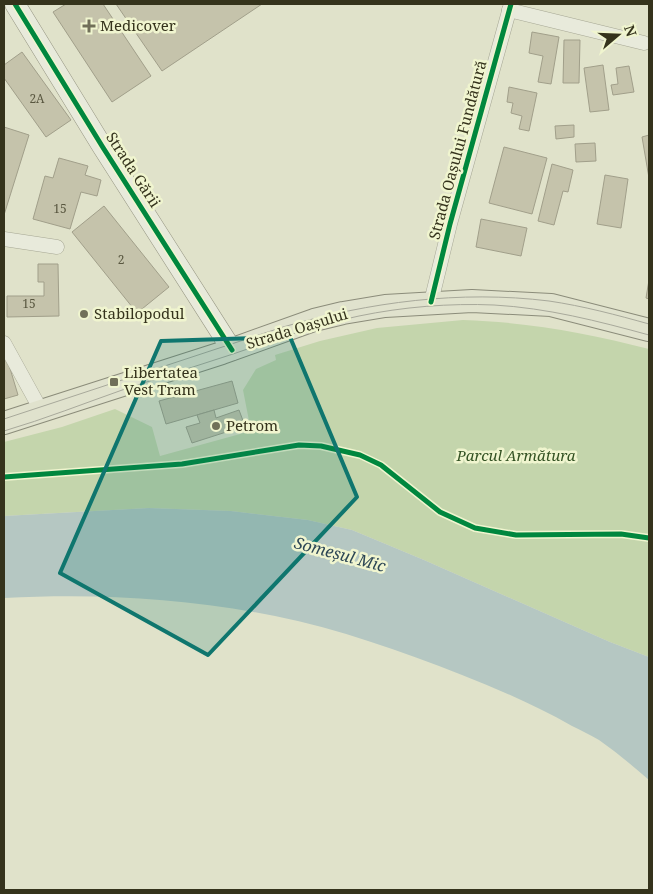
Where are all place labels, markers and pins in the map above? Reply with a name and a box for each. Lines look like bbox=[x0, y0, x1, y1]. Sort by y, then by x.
place label: Medicover bbox=[100, 15, 176, 35]
marker: Medicover bbox=[82, 19, 96, 33]
place label: Stabilopodul bbox=[94, 303, 185, 323]
marker: Stabilopodul bbox=[78, 308, 90, 320]
place label: Libertatea Vest Tram bbox=[124, 362, 198, 399]
marker: Libertatea Vest Tram bbox=[108, 376, 120, 388]
place label: Petrom bbox=[226, 415, 278, 435]
marker: Petrom bbox=[210, 420, 222, 432]

